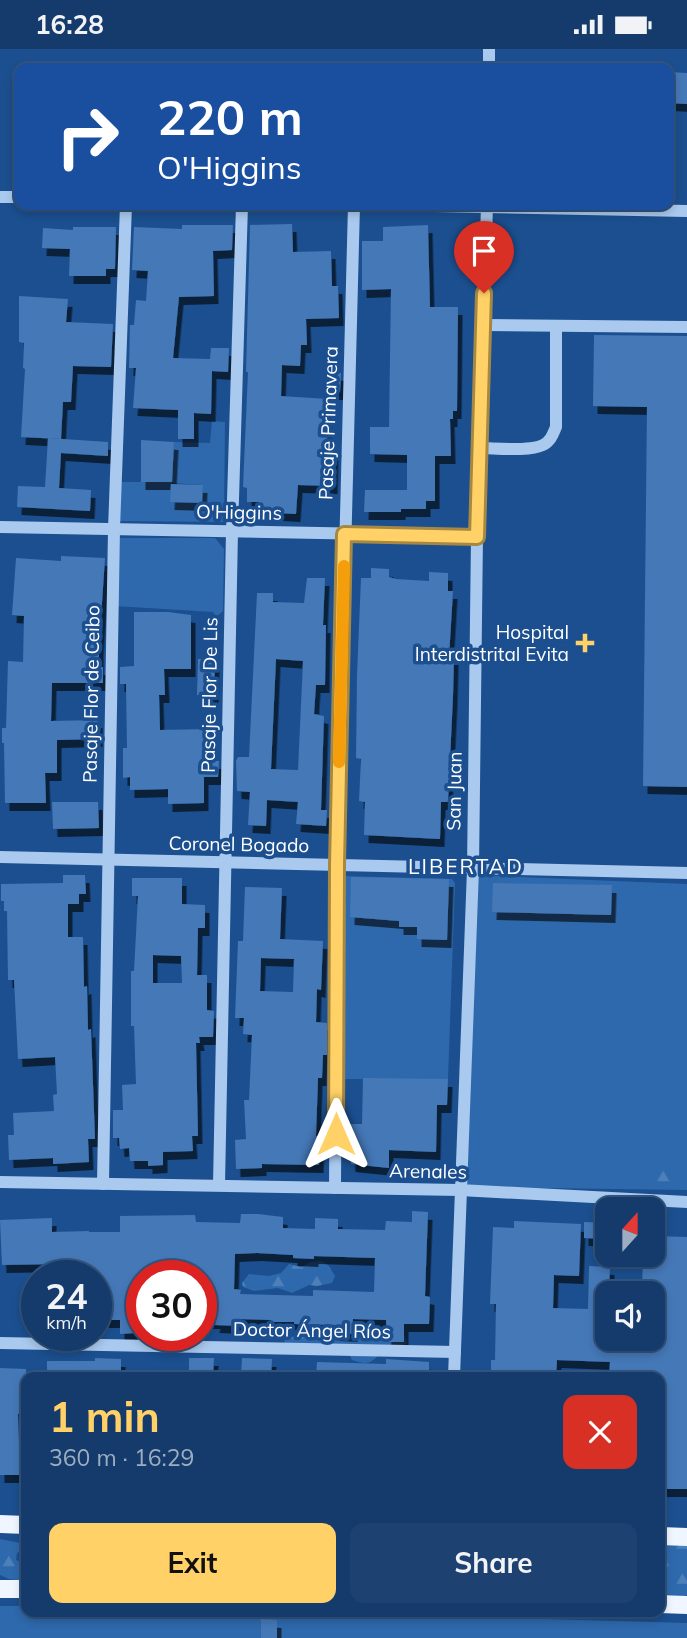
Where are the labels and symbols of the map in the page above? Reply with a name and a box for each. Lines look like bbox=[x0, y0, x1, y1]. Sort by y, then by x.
pin bbox=[454, 221, 514, 293]
street label: Pasaje Primavera bbox=[313, 346, 343, 500]
street label: O'Higgins bbox=[196, 499, 282, 525]
street label: Pasaje Flor de Ceibo bbox=[77, 605, 105, 783]
street label: Pasaje Flor De Lis bbox=[196, 617, 222, 773]
place label: Hospital Interdistrital Evita bbox=[415, 620, 569, 666]
marker: Hospital Interdistrital Evita bbox=[575, 633, 595, 653]
street label: San Juan bbox=[441, 751, 467, 831]
street label: Coronel Bogado bbox=[168, 831, 310, 857]
district label: LIBERTAD bbox=[408, 853, 524, 879]
position arrow bbox=[299, 1097, 373, 1171]
street label: Arenales bbox=[389, 1158, 467, 1184]
north arrow bbox=[595, 1197, 665, 1267]
speed limit sign: 30 bbox=[126, 1260, 217, 1351]
street label: Doctor Ángel Ríos bbox=[233, 1317, 391, 1343]

